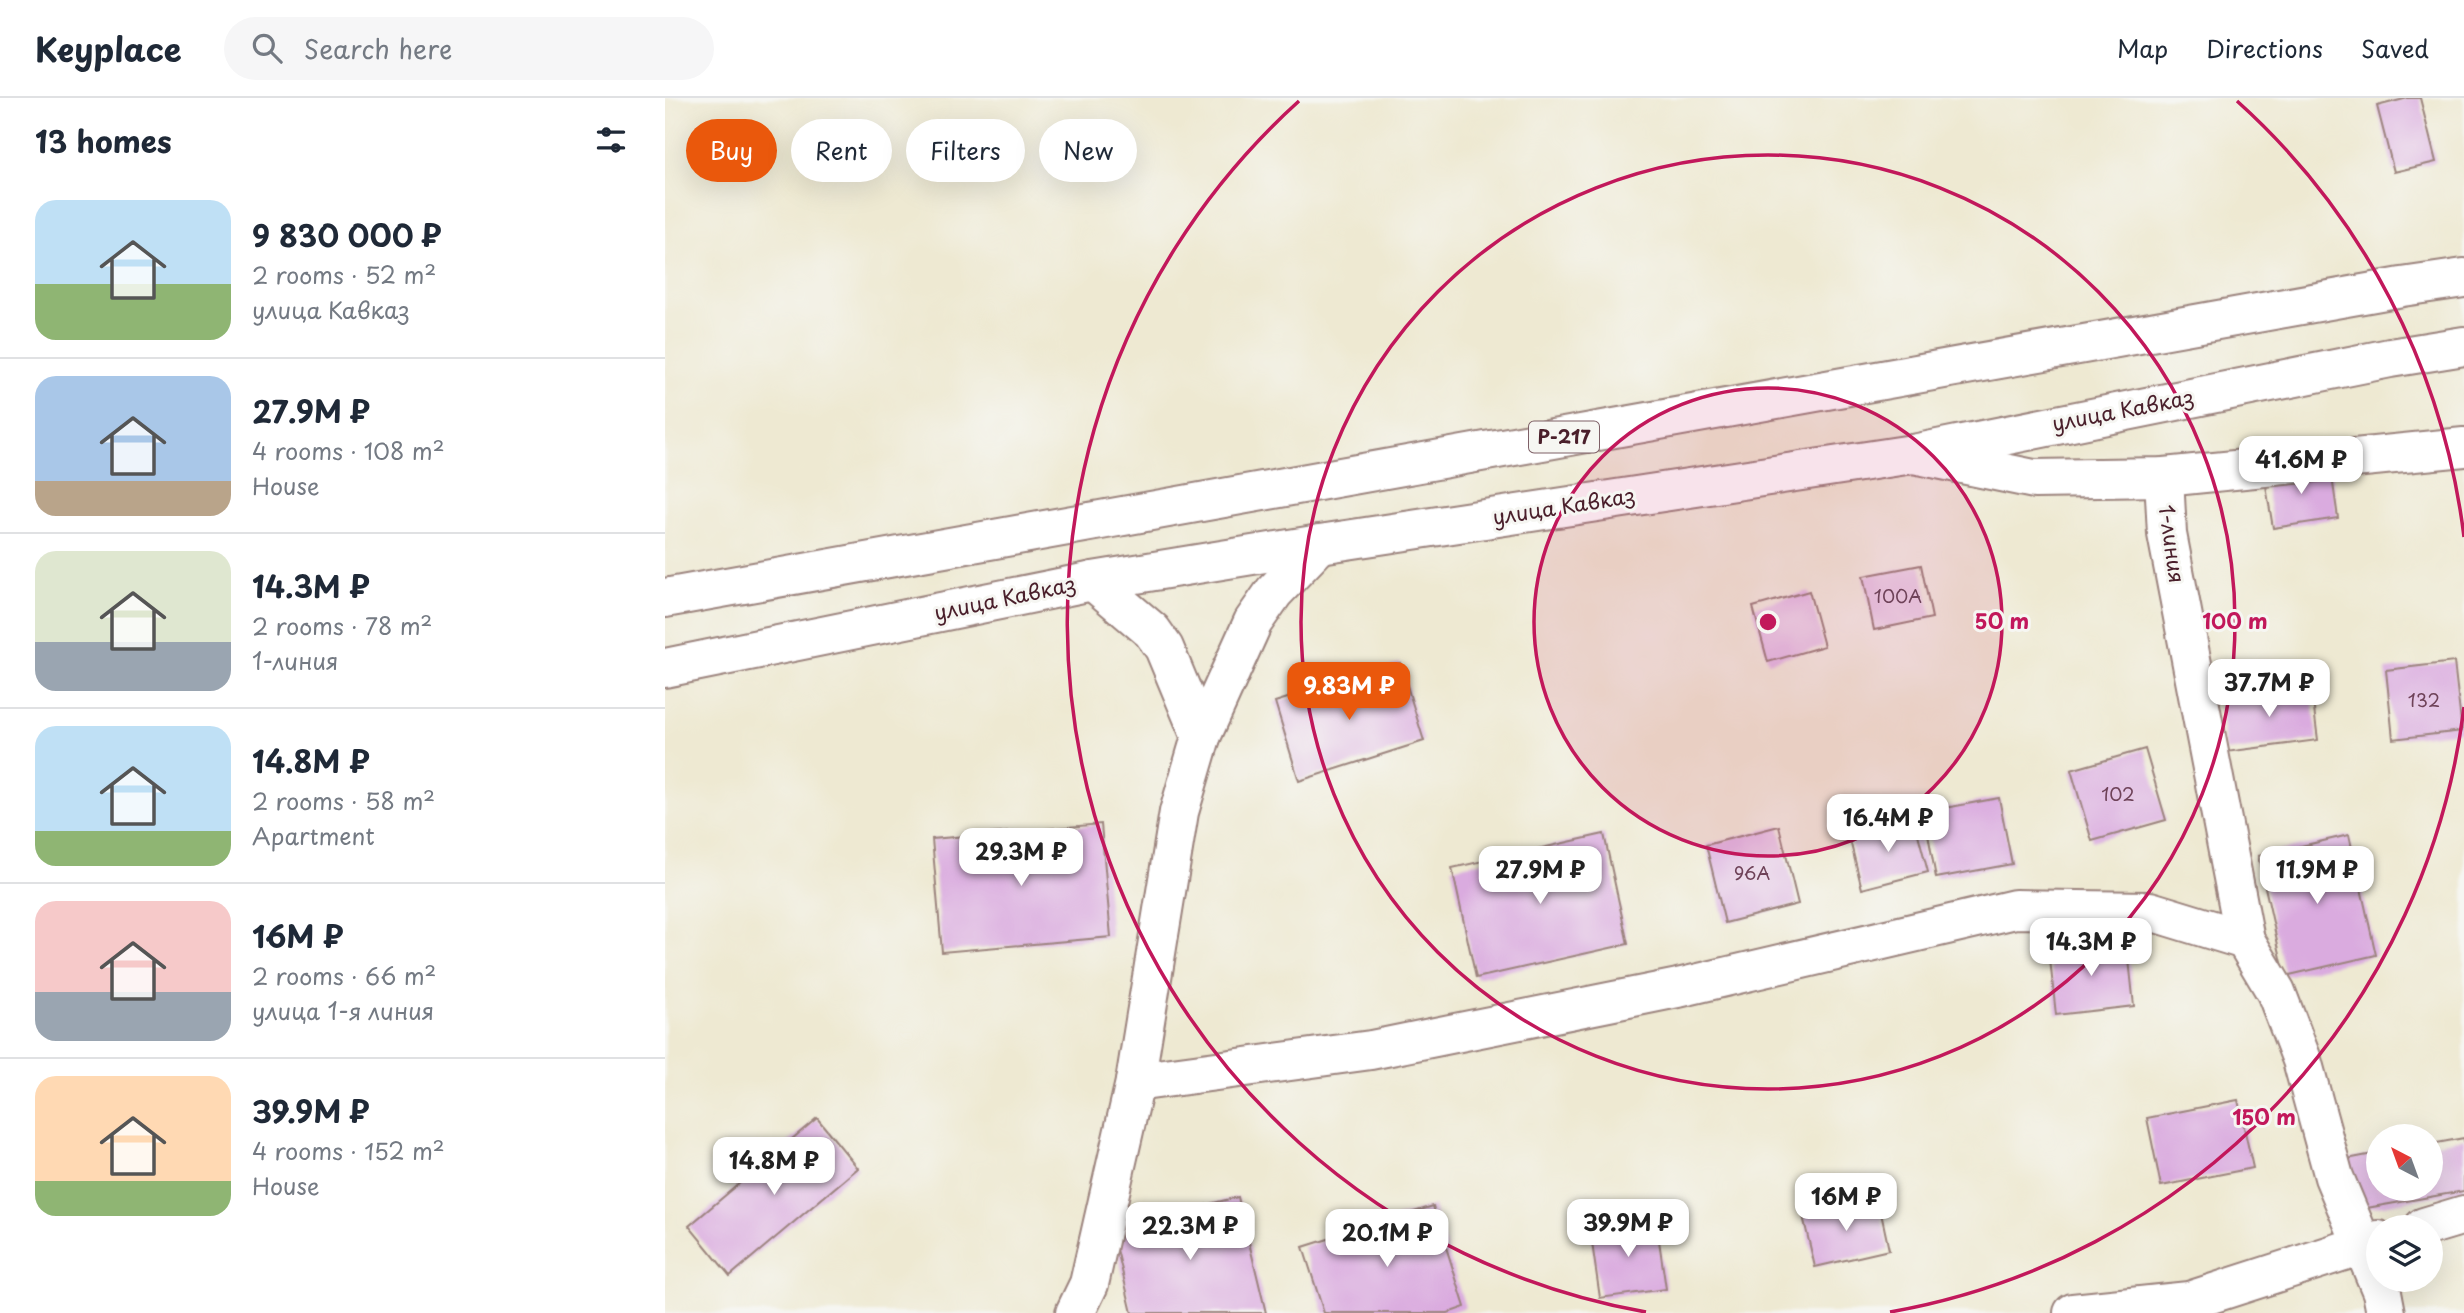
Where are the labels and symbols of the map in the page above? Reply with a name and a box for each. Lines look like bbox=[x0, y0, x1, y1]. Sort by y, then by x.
street label: улица Кавказ bbox=[2049, 380, 2196, 438]
road number: Р-217 bbox=[1529, 422, 1599, 452]
pin: 41.6M ₽ bbox=[2236, 436, 2366, 496]
street label: улица Кавказ bbox=[1490, 478, 1637, 532]
street label: 1-линия bbox=[2152, 502, 2194, 585]
street label: улица Кавказ bbox=[931, 566, 1078, 628]
house number: 100А bbox=[1874, 582, 1922, 609]
text: 50 m bbox=[1975, 604, 2029, 636]
text: 100 m bbox=[2202, 604, 2268, 636]
centre of rings bbox=[1756, 610, 1780, 634]
pin: 37.7M ₽ bbox=[2204, 660, 2334, 719]
pin: 9.83M ₽ bbox=[1284, 662, 1414, 722]
house number: 132 bbox=[2408, 686, 2440, 713]
house number: 102 bbox=[2101, 780, 2135, 807]
pin: 16.4M ₽ bbox=[1823, 794, 1953, 854]
pin: 29.3M ₽ bbox=[956, 828, 1086, 888]
pin: 27.9M ₽ bbox=[1475, 846, 1605, 906]
pin: 11.9M ₽ bbox=[2252, 846, 2382, 906]
house number: 96А bbox=[1734, 859, 1770, 886]
pin: 14.3M ₽ bbox=[2026, 918, 2156, 978]
text: 150 m bbox=[2232, 1100, 2296, 1132]
north arrow bbox=[2366, 1124, 2443, 1200]
pin: 14.8M ₽ bbox=[709, 1138, 839, 1197]
pin: 16M ₽ bbox=[1797, 1174, 1895, 1233]
pin: 39.9M ₽ bbox=[1563, 1200, 1693, 1259]
pin: 22.3M ₽ bbox=[1125, 1202, 1255, 1262]
pin: 20.1M ₽ bbox=[1322, 1210, 1452, 1269]

